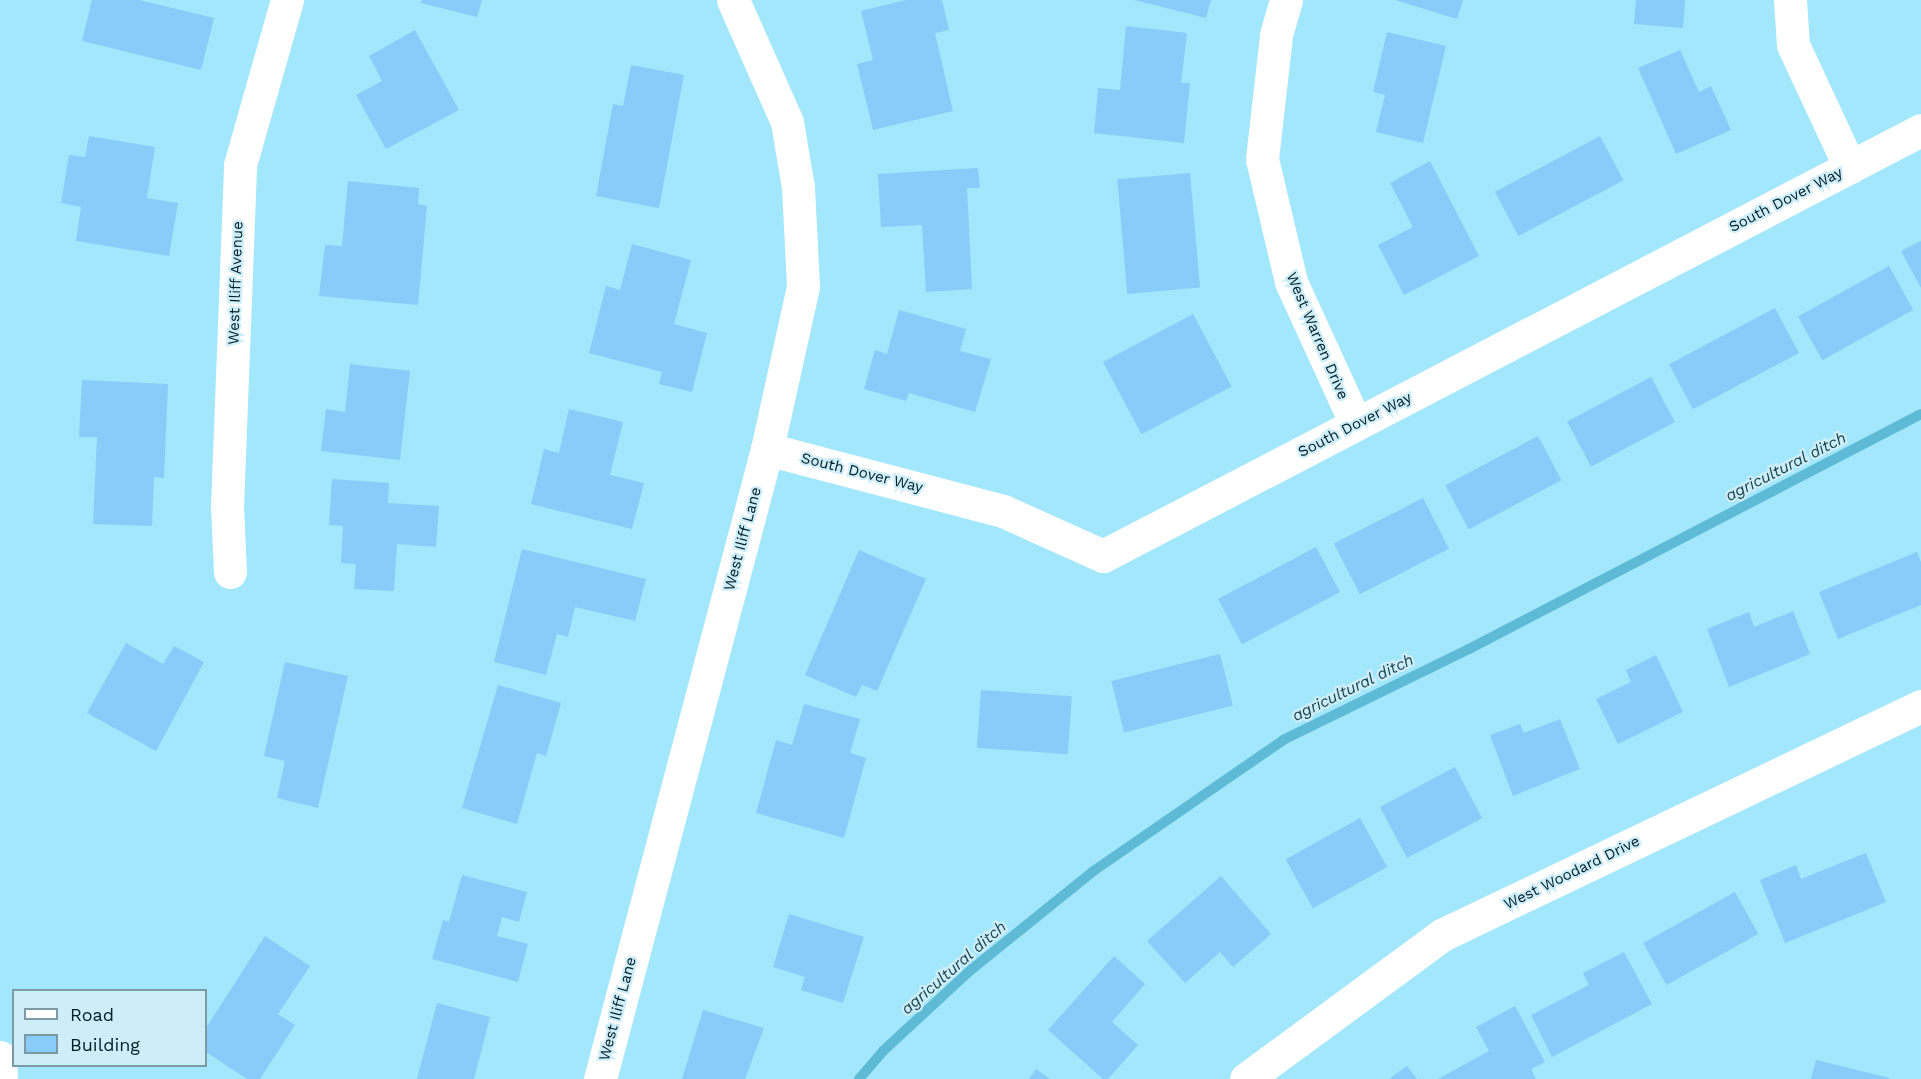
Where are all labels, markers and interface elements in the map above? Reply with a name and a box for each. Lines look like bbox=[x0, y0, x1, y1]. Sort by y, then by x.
street label: South Dover Way bbox=[1726, 163, 1846, 237]
street label: West Iliff Avenue bbox=[225, 220, 247, 346]
street label: West Warren Drive bbox=[1282, 270, 1352, 402]
street label: South Dover Way bbox=[1295, 388, 1415, 462]
water label: agricultural ditch bbox=[1722, 428, 1850, 506]
street label: South Dover Way bbox=[799, 449, 925, 497]
street label: West Iliff Lane bbox=[720, 485, 766, 593]
water label: agricultural ditch bbox=[1289, 650, 1417, 726]
street label: West Woodard Drive bbox=[1501, 832, 1643, 914]
water label: agricultural ditch bbox=[897, 917, 1011, 1019]
street label: West Iliff Lane bbox=[595, 955, 641, 1063]
legend bbox=[12, 989, 207, 1067]
text: Road bbox=[70, 1004, 114, 1025]
text: Building bbox=[70, 1034, 140, 1055]

